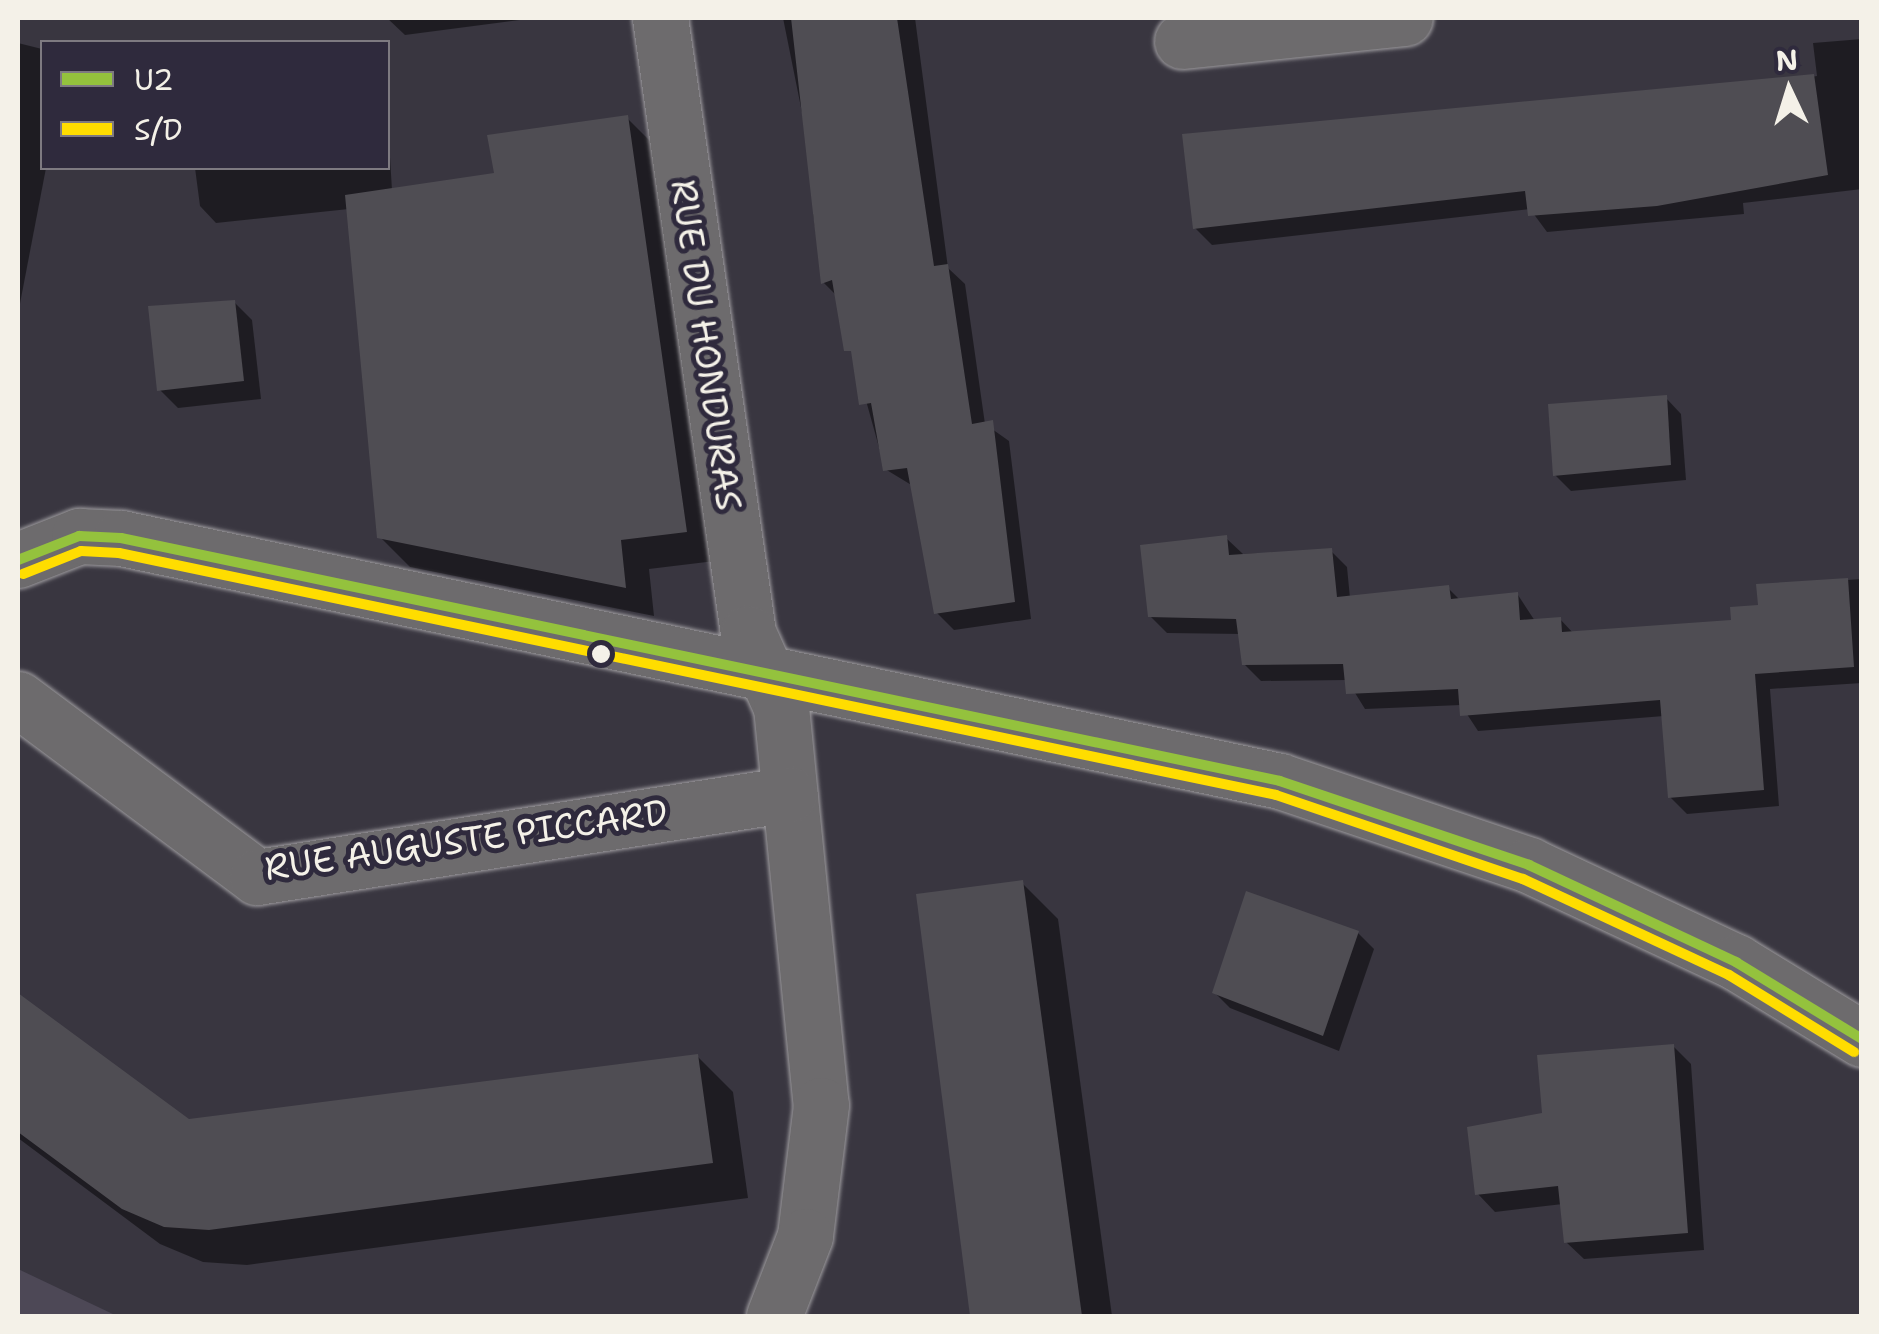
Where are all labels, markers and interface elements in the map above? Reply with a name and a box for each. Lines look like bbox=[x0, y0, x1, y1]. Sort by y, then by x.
legend bbox=[40, 40, 390, 170]
north arrow bbox=[1739, 40, 1839, 140]
text: N bbox=[1775, 40, 1799, 80]
text: U2 bbox=[134, 59, 174, 100]
text: S/D bbox=[134, 109, 183, 150]
street label: RUE DU HONDURAS bbox=[662, 177, 750, 513]
unlabelled marker bbox=[591, 644, 611, 664]
street label: RUE AUGUSTE PICCARD bbox=[262, 791, 670, 889]

